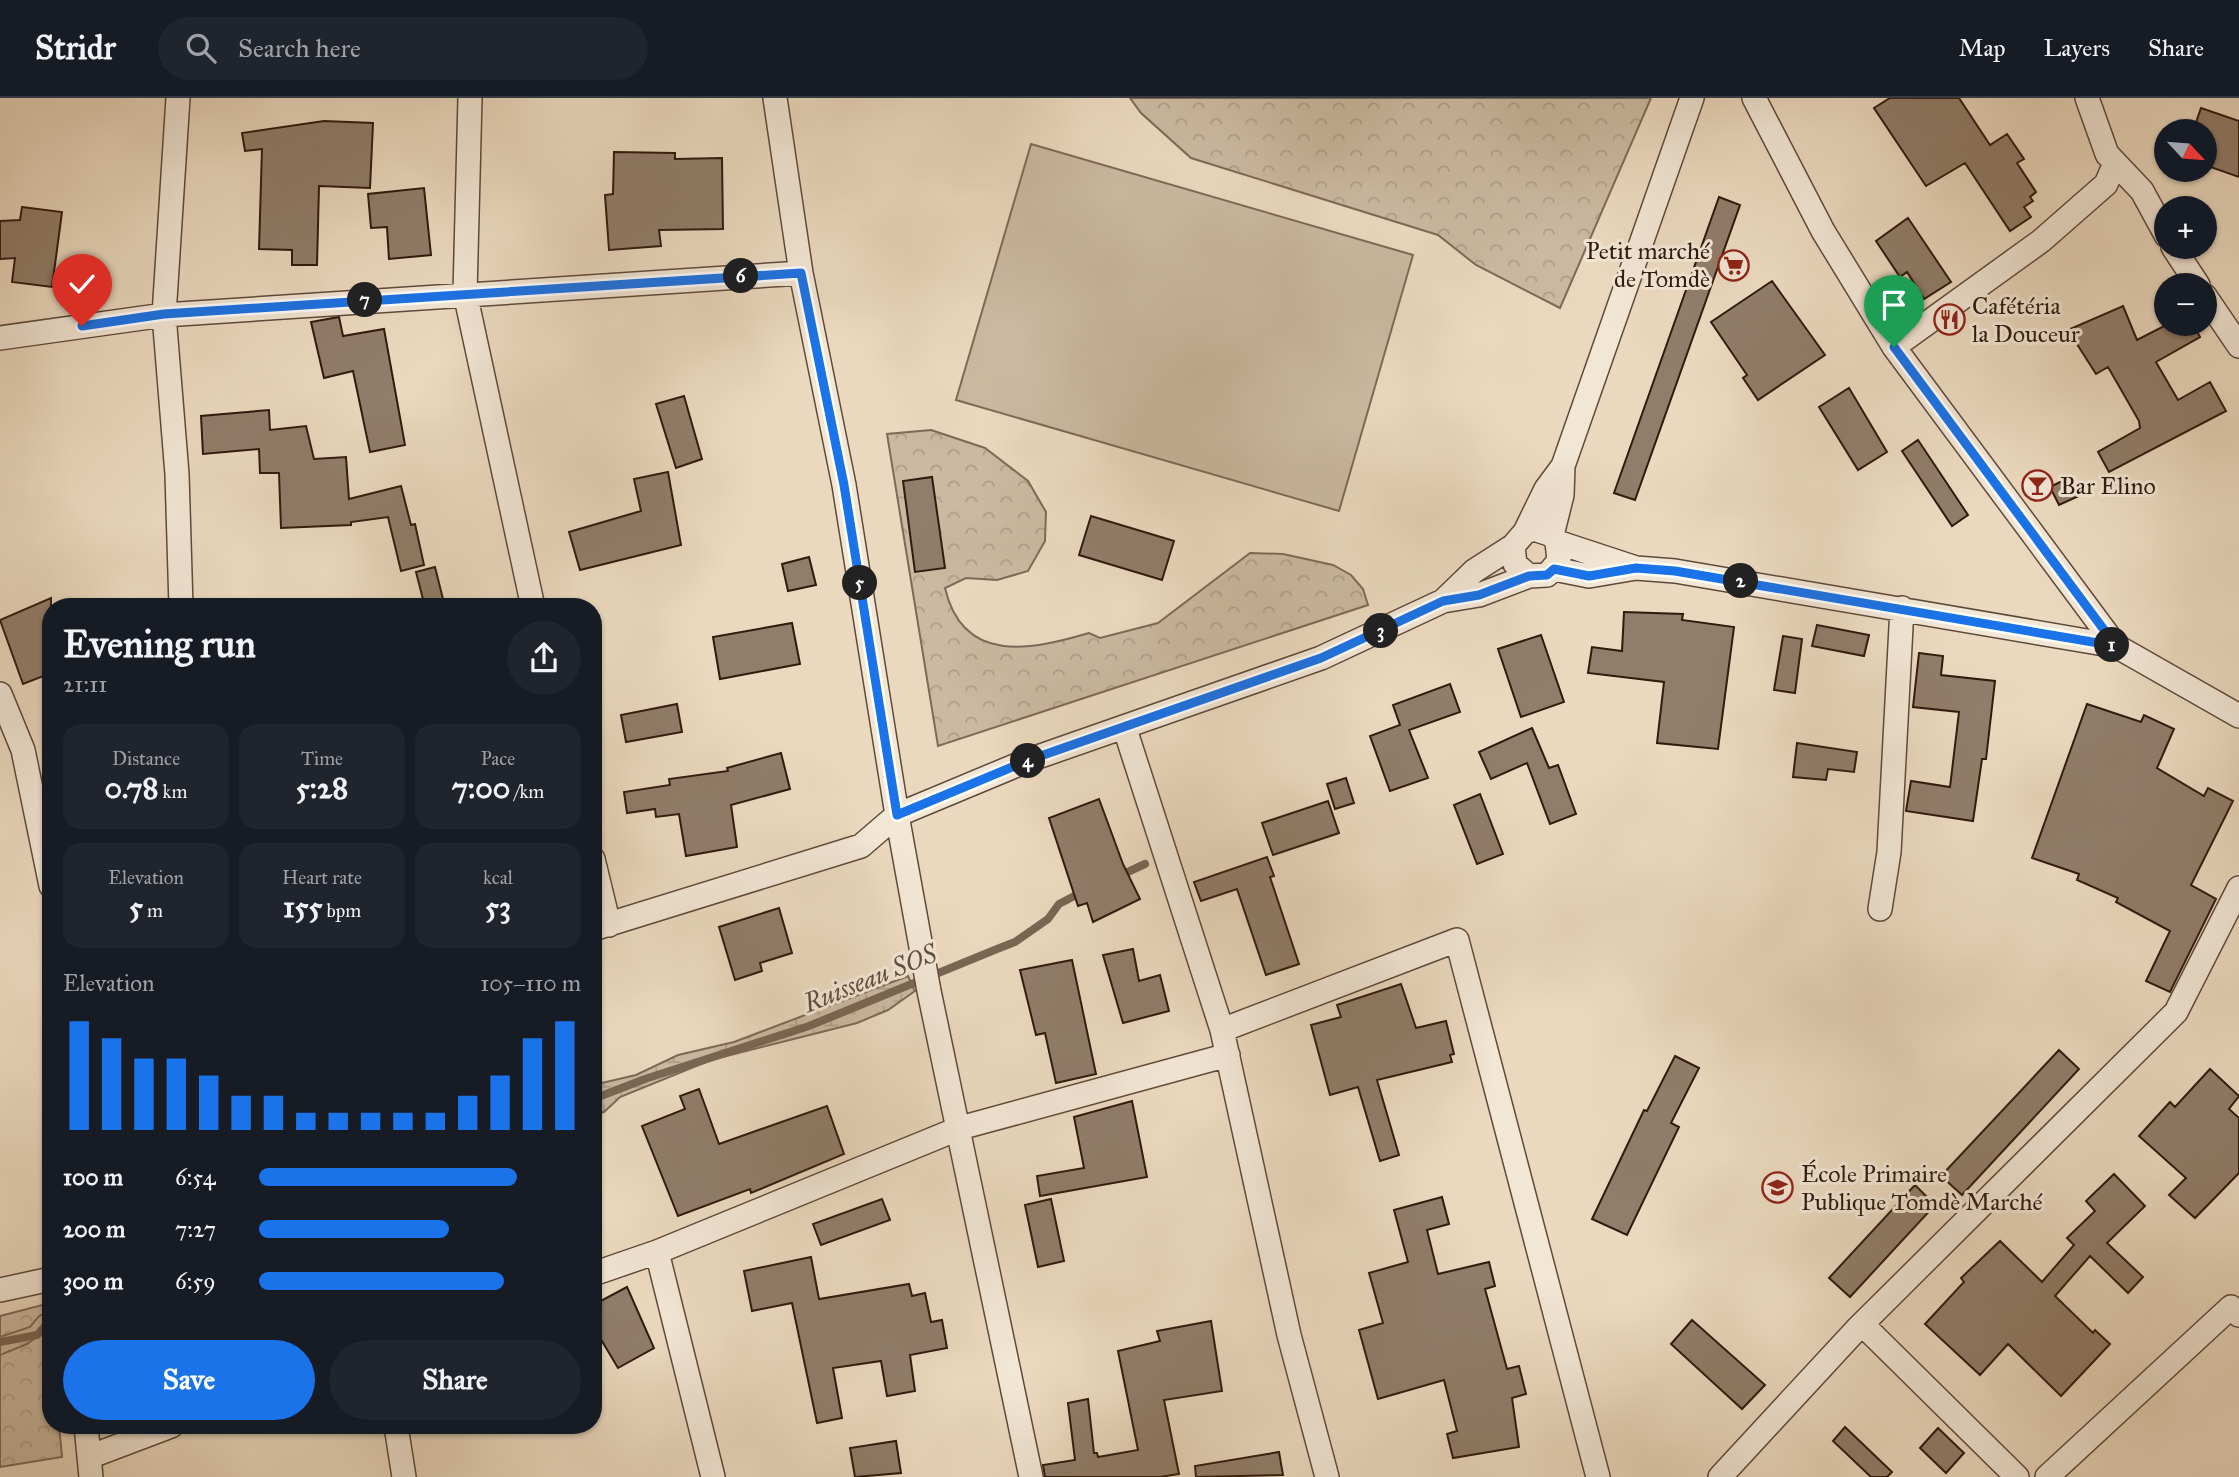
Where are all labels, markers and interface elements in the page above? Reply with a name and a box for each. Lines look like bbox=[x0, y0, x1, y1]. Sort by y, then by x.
search box bbox=[158, 17, 648, 80]
text: Stridr bbox=[35, 28, 116, 68]
icon: search bbox=[182, 29, 220, 67]
text: Search here bbox=[238, 32, 361, 64]
text: Map bbox=[1959, 33, 2006, 63]
text: Layers bbox=[2044, 33, 2110, 63]
text: Share bbox=[2148, 33, 2204, 63]
north arrow bbox=[2154, 119, 2217, 182]
map controls bbox=[2154, 119, 2217, 336]
button: + bbox=[2154, 196, 2217, 259]
place label: Petit marché de Tomdè bbox=[1586, 236, 1710, 294]
supermarket icon: Petit marché de Tomdè bbox=[1716, 248, 1750, 282]
pin bbox=[52, 254, 112, 326]
pin: 6 bbox=[724, 258, 758, 294]
text: 6 bbox=[736, 264, 745, 287]
icon: check bbox=[63, 265, 101, 303]
button: − bbox=[2154, 273, 2217, 336]
pin bbox=[1864, 275, 1924, 347]
pin: 7 bbox=[348, 282, 382, 318]
icon: arrive bbox=[1875, 286, 1913, 324]
text: 7 bbox=[359, 288, 370, 311]
place label: Cafétéria la Douceur bbox=[1972, 291, 2080, 349]
restaurant icon: Cafétéria la Douceur bbox=[1932, 303, 1966, 337]
bar icon: Bar Elino bbox=[2020, 469, 2054, 503]
place label: Bar Elino bbox=[2060, 471, 2156, 501]
pin: 2 bbox=[1724, 564, 1758, 598]
pin: 5 bbox=[842, 566, 878, 601]
text: 2 bbox=[1736, 569, 1745, 592]
text: 5 bbox=[855, 571, 864, 594]
pin: 3 bbox=[1364, 614, 1398, 648]
text: 3 bbox=[1377, 619, 1384, 642]
text: Evening run bbox=[63, 621, 256, 667]
button: share bbox=[507, 621, 581, 695]
pin: 1 bbox=[2094, 628, 2130, 662]
text: 1 bbox=[2108, 633, 2115, 656]
text: 21:11 bbox=[63, 670, 107, 698]
pin: 4 bbox=[1010, 744, 1046, 778]
text: Distance bbox=[112, 747, 180, 770]
text: Time bbox=[301, 747, 343, 770]
text: Pace bbox=[481, 747, 515, 770]
text: 4 bbox=[1022, 749, 1033, 772]
text: 0.78 bbox=[105, 770, 158, 806]
text: 5:28 bbox=[296, 770, 348, 806]
text: 7:00 bbox=[452, 770, 510, 806]
text: km bbox=[158, 780, 187, 803]
text: /km bbox=[510, 780, 544, 803]
text: Elevation bbox=[108, 866, 184, 889]
text: Heart rate bbox=[282, 866, 362, 889]
text: kcal bbox=[483, 866, 513, 889]
text: 5 bbox=[129, 889, 143, 925]
text: 155 bbox=[283, 889, 322, 925]
text: 53 bbox=[485, 889, 511, 925]
text: m bbox=[143, 899, 163, 922]
text: bpm bbox=[322, 899, 361, 922]
water label: Ruisseau SOS bbox=[797, 936, 943, 1020]
text: Elevation bbox=[63, 969, 154, 997]
text: 105–110 m bbox=[480, 969, 581, 997]
place label: École Primaire Publique Tomdè Marché bbox=[1801, 1159, 2043, 1217]
text: 100 m bbox=[63, 1163, 123, 1191]
text: 6:54 bbox=[175, 1163, 216, 1191]
school or university icon: École Primaire Publique Tomdè Marché bbox=[1761, 1171, 1795, 1205]
text: 200 m bbox=[63, 1215, 125, 1243]
text: 7:27 bbox=[175, 1215, 216, 1243]
text: 300 m bbox=[63, 1267, 123, 1295]
text: 6:59 bbox=[175, 1267, 216, 1295]
button: Save bbox=[63, 1340, 315, 1420]
button: Share bbox=[329, 1340, 581, 1420]

